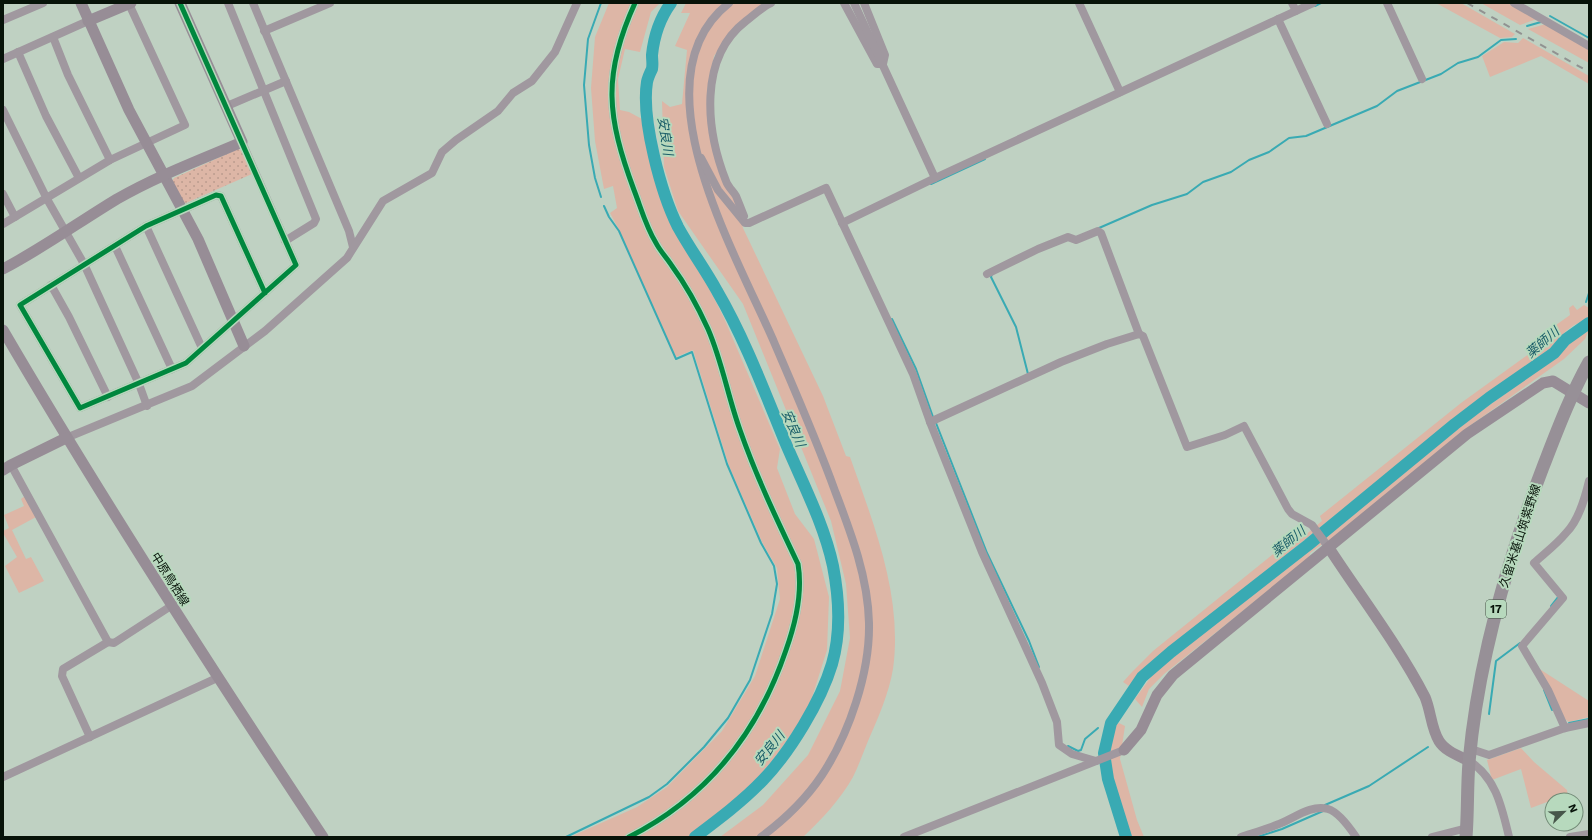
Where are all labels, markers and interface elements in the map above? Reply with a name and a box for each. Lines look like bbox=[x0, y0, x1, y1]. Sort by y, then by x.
water label: 安良川 bbox=[655, 116, 676, 158]
water label: 薬師川 bbox=[1523, 323, 1563, 361]
water label: 安良川 bbox=[779, 407, 809, 451]
street label: 久留米基山筑紫野線 bbox=[1497, 482, 1543, 590]
water label: 薬師川 bbox=[1268, 522, 1310, 559]
street label: 中原鳥栖線 bbox=[148, 550, 192, 608]
road number: 17 bbox=[1486, 600, 1506, 618]
water label: 安良川 bbox=[751, 727, 789, 768]
north arrow bbox=[1544, 792, 1584, 832]
text: N bbox=[1565, 802, 1580, 815]

